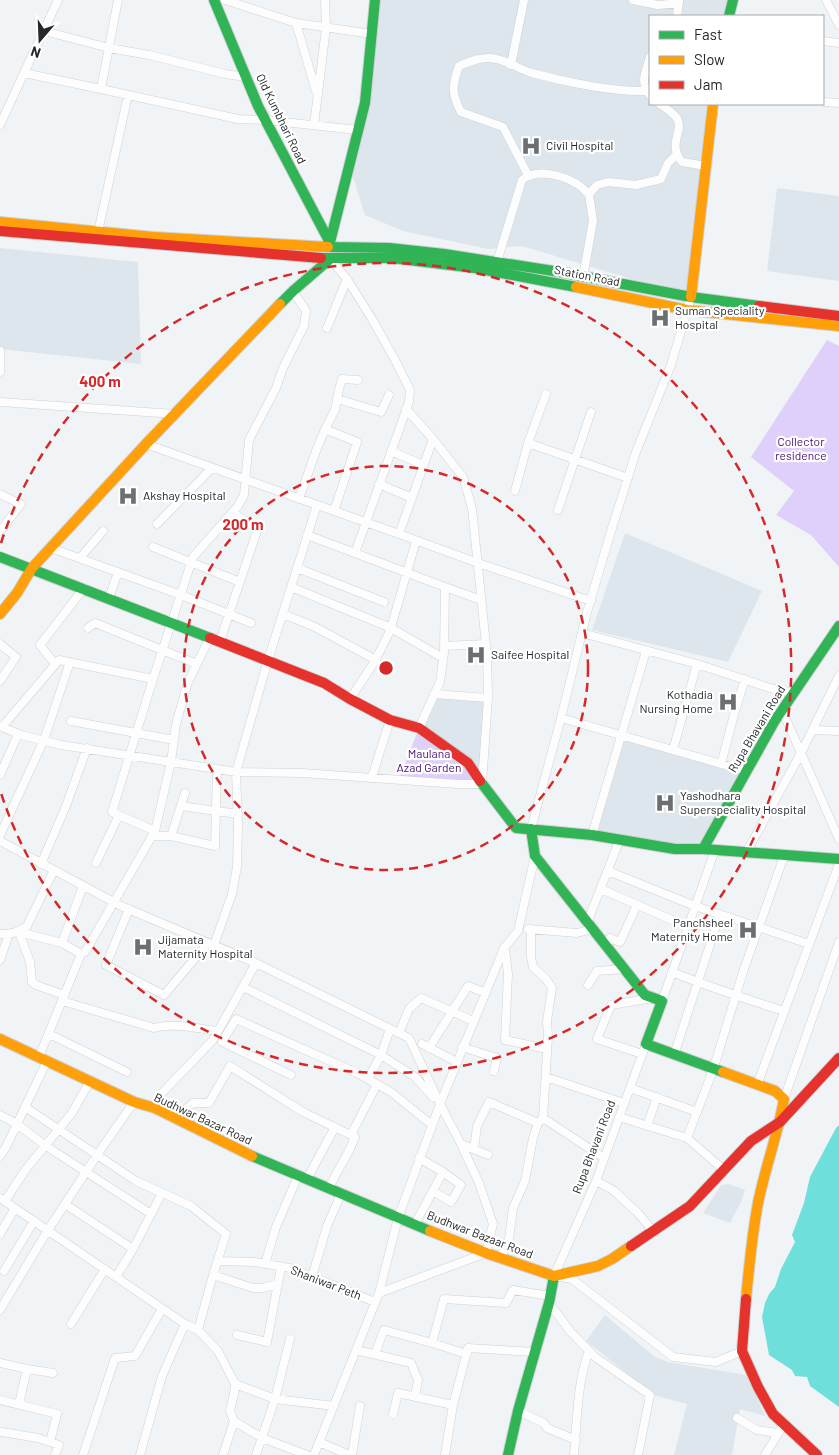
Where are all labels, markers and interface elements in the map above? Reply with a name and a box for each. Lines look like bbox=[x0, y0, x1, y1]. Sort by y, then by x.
north arrow bbox=[15, 15, 65, 65]
legend bbox=[649, 15, 824, 105]
text: Fast bbox=[694, 25, 722, 43]
text: N bbox=[28, 43, 43, 62]
text: Slow bbox=[694, 50, 725, 68]
street label: Old Kumbhari Road bbox=[254, 71, 310, 166]
text: Jam bbox=[694, 75, 723, 93]
hospital icon: Civil Hospital bbox=[520, 135, 542, 157]
place label: Civil Hospital bbox=[546, 138, 613, 152]
street label: Station Road bbox=[553, 262, 621, 288]
place label: Suman Speciality Hospital bbox=[675, 303, 765, 331]
hospital icon: Suman Speciality Hospital bbox=[649, 307, 671, 329]
text: 400 m bbox=[79, 372, 121, 390]
park label: Collector residence bbox=[775, 434, 827, 462]
hospital icon: Akshay Hospital bbox=[117, 485, 139, 507]
place label: Akshay Hospital bbox=[143, 488, 226, 502]
text: 200 m bbox=[222, 515, 264, 533]
hospital icon: Saifee Hospital bbox=[465, 644, 487, 666]
place label: Saifee Hospital bbox=[491, 647, 569, 661]
centre of rings bbox=[377, 659, 395, 677]
street label: Rupa Bhavani Road bbox=[725, 682, 788, 775]
place label: Kothadia Nursing Home bbox=[639, 687, 713, 715]
hospital icon: Kothadia Nursing Home bbox=[717, 691, 739, 713]
park label: Maulana Azad Garden bbox=[397, 746, 461, 774]
place label: Yashodhara Superspeciality Hospital bbox=[680, 788, 806, 816]
hospital icon: Yashodhara Superspeciality Hospital bbox=[654, 792, 676, 814]
place label: Panchsheel Maternity Home bbox=[651, 915, 733, 943]
hospital icon: Panchsheel Maternity Home bbox=[737, 919, 759, 941]
place label: Jijamata Maternity Hospital bbox=[158, 932, 253, 960]
hospital icon: Jijamata Maternity Hospital bbox=[132, 936, 154, 958]
street label: Budhwar Bazar Road bbox=[152, 1089, 255, 1147]
street label: Rupa Bhavani Road bbox=[569, 1098, 617, 1195]
street label: Budhwar Bazaar Road bbox=[425, 1207, 535, 1261]
street label: Shaniwar Peth bbox=[289, 1262, 364, 1302]

